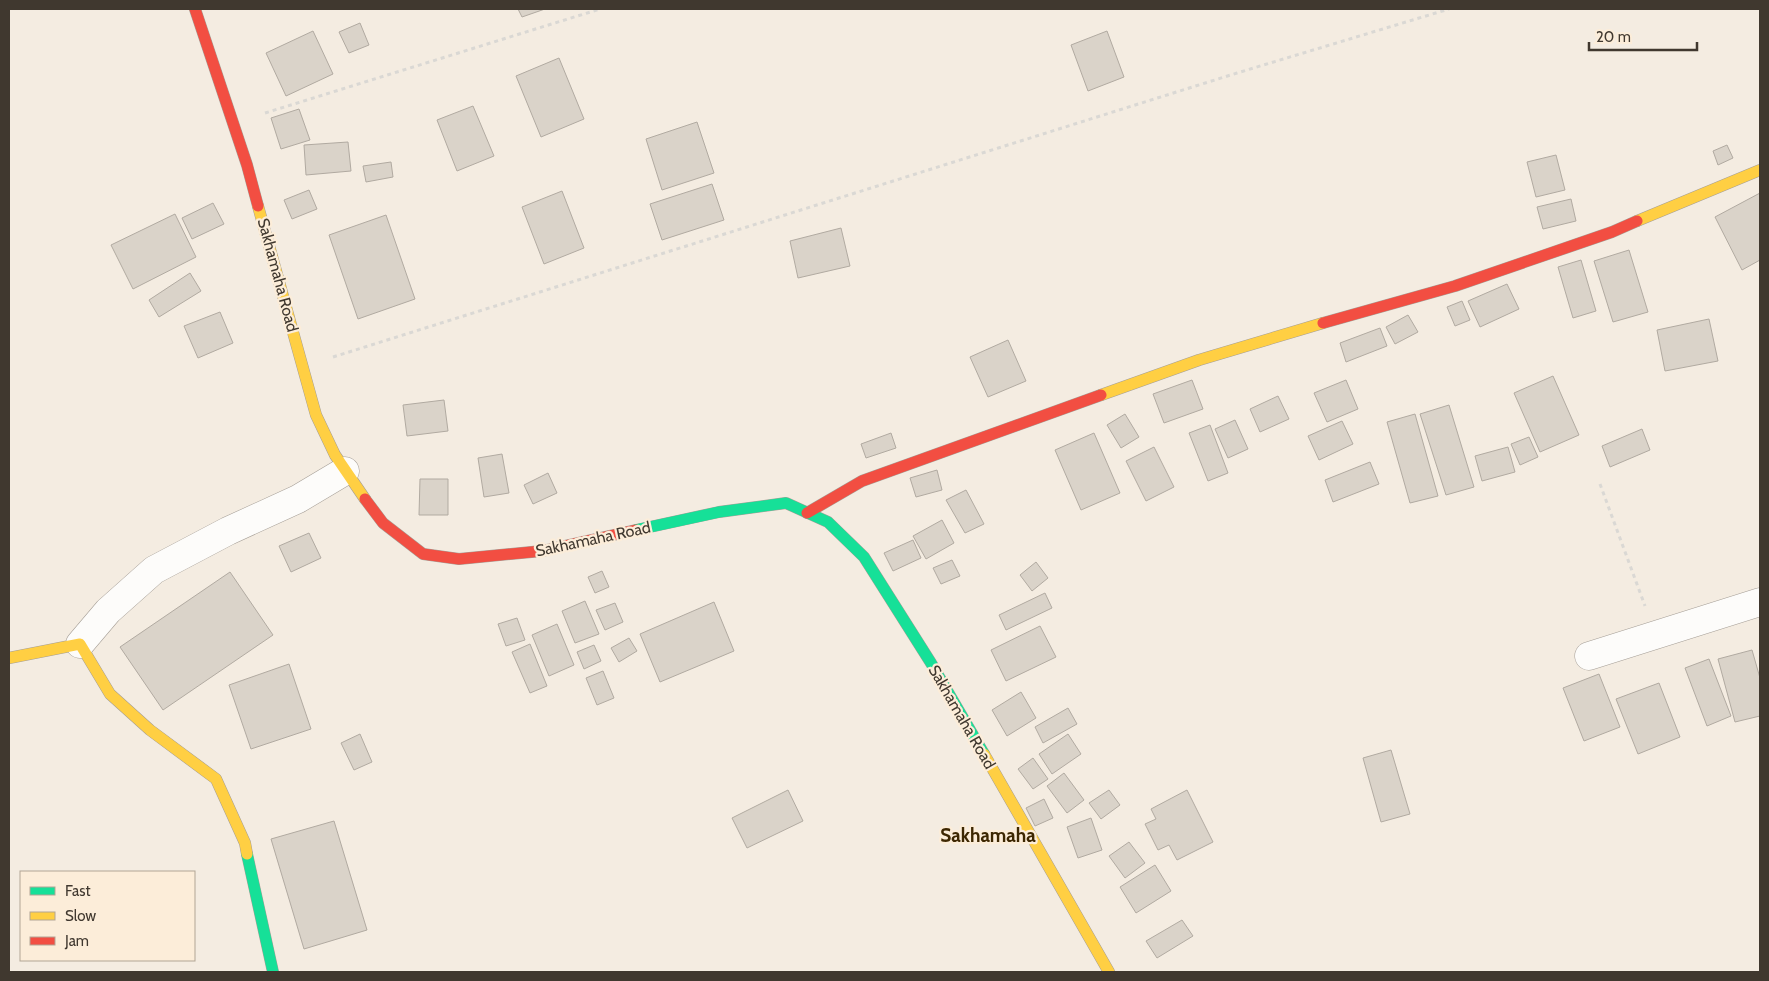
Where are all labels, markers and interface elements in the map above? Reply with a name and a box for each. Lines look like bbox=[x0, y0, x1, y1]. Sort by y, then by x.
scale bar bbox=[1589, 20, 1696, 52]
text: 20 m bbox=[1596, 28, 1631, 46]
street label: Sakhamaha Road bbox=[254, 216, 302, 334]
street label: Sakhamaha Road bbox=[534, 518, 652, 560]
street label: Sakhamaha Road bbox=[925, 662, 999, 772]
district label: Sakhamaha bbox=[940, 824, 1036, 847]
legend bbox=[20, 871, 195, 961]
text: Fast bbox=[65, 882, 90, 900]
text: Slow bbox=[65, 907, 96, 925]
text: Jam bbox=[64, 932, 89, 950]

